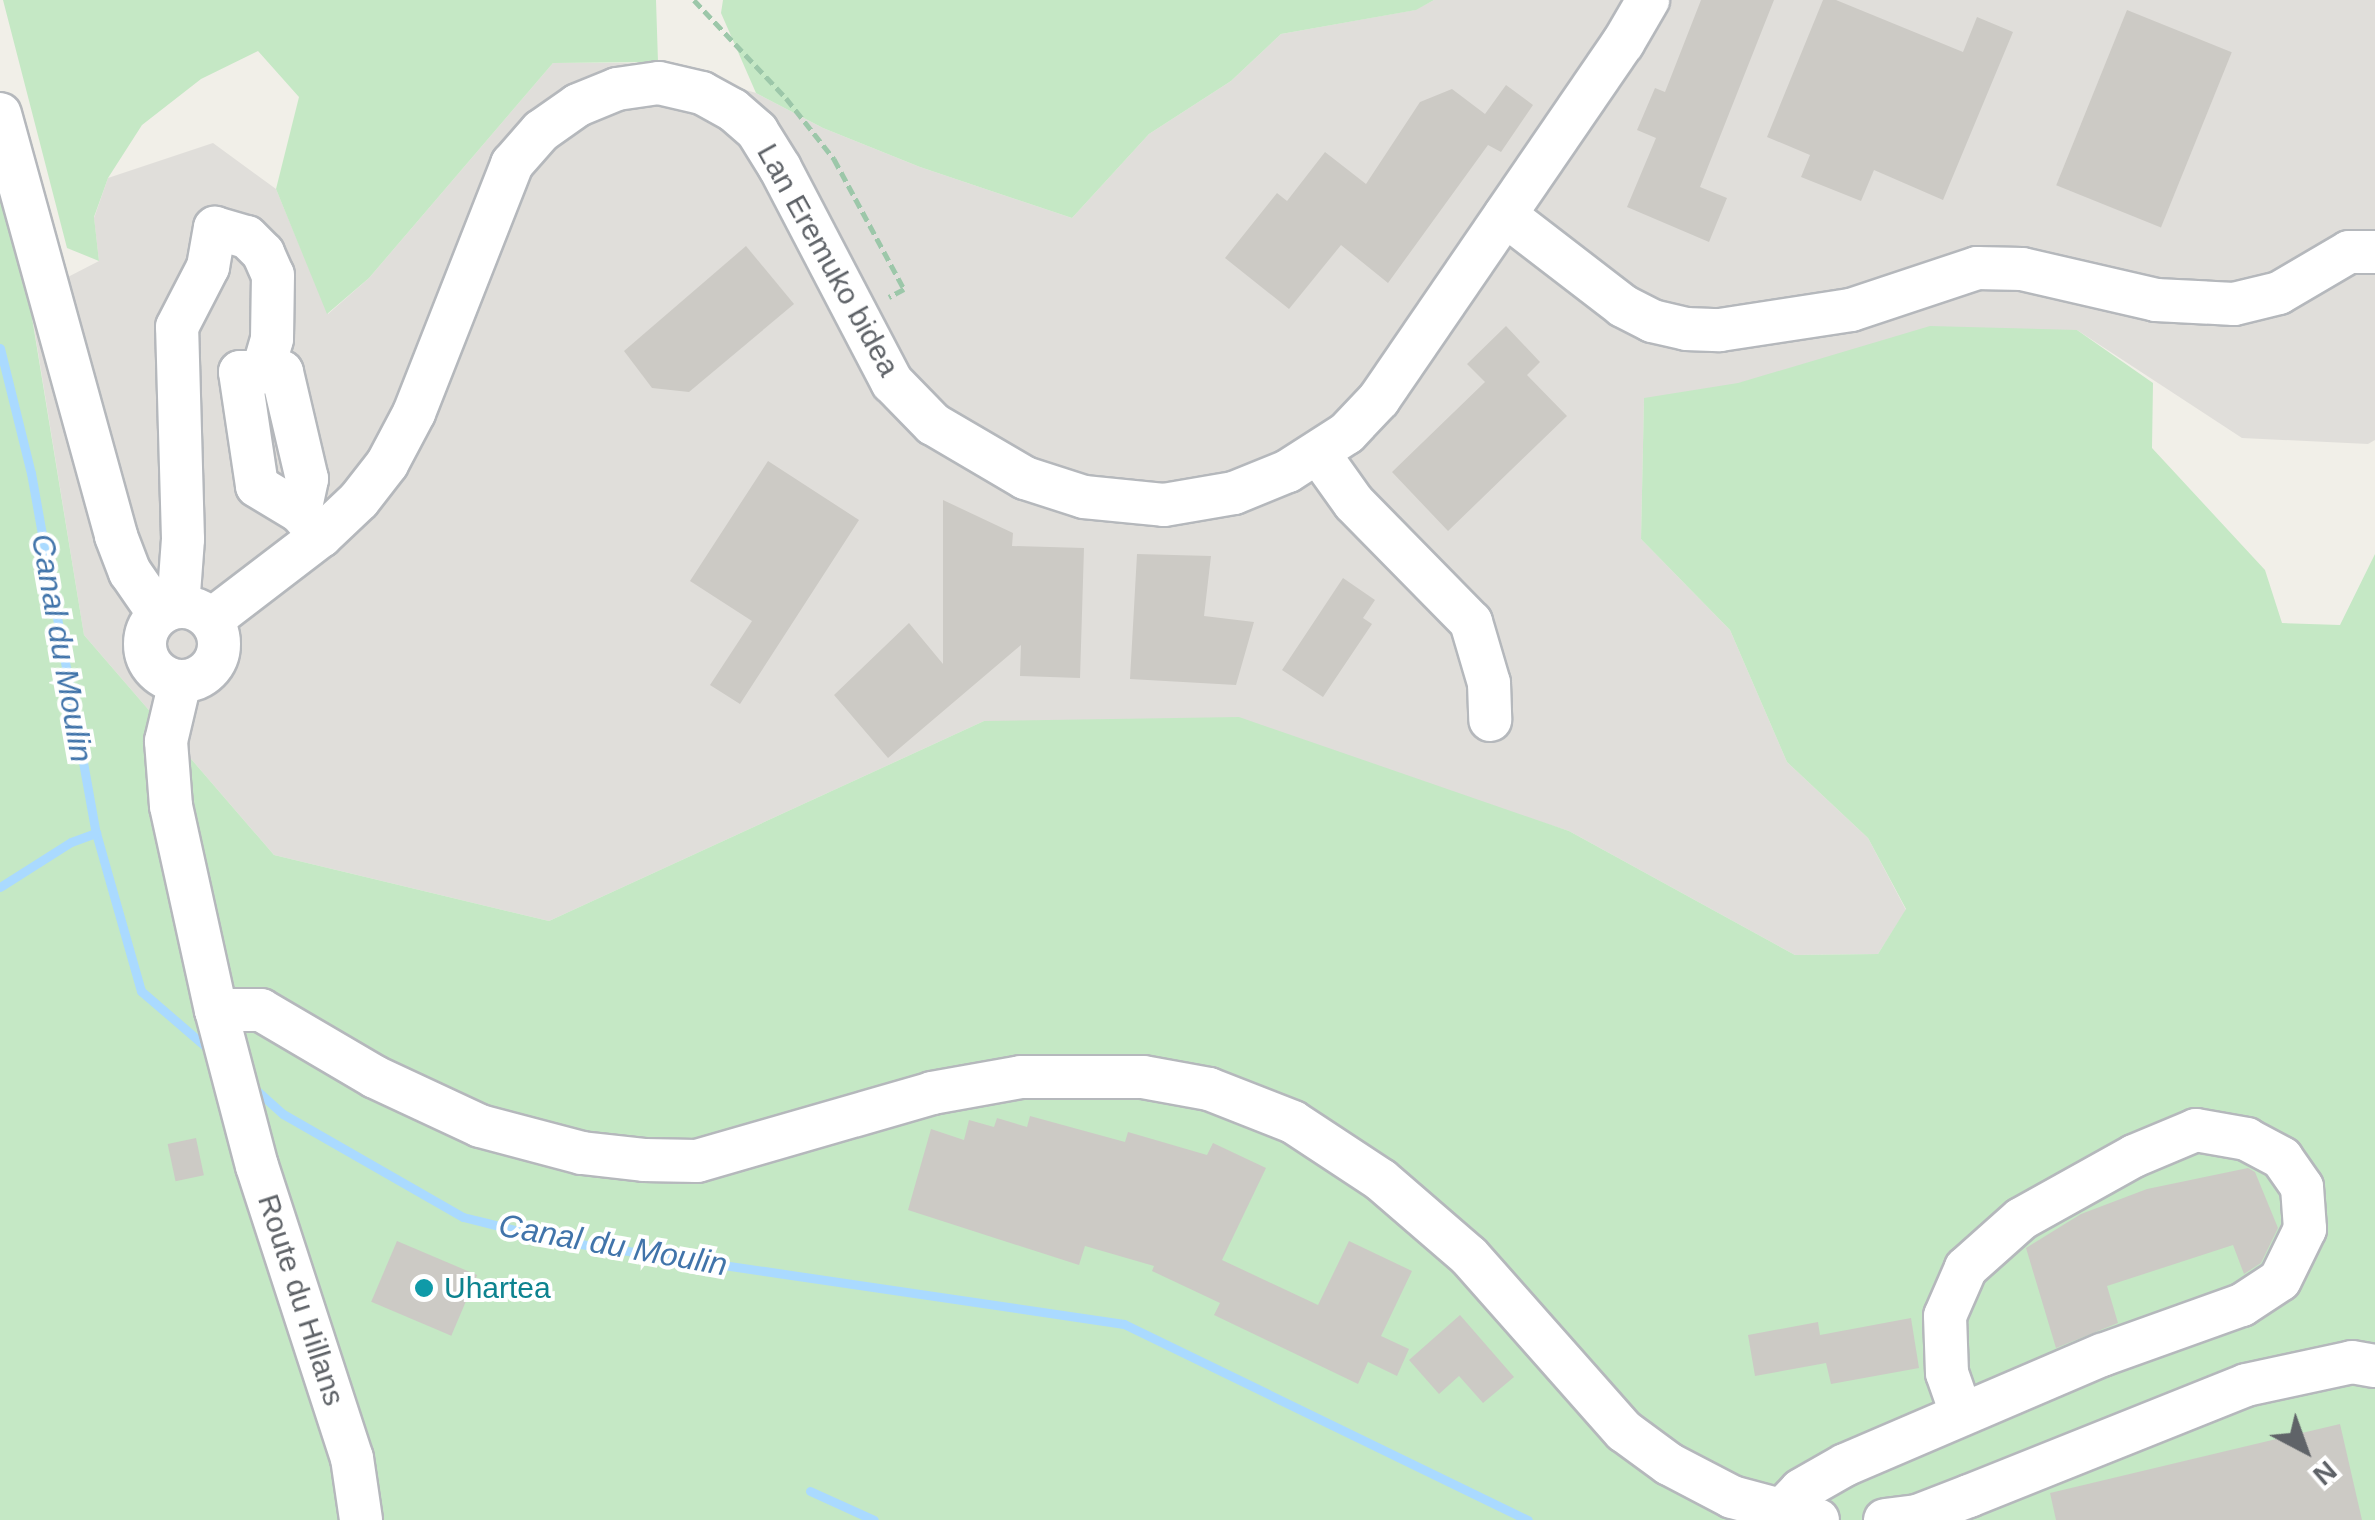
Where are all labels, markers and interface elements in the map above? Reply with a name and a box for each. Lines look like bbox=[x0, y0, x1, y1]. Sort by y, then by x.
street label: Lan Eremuko bidea bbox=[749, 137, 907, 383]
water label: Canal du Moulin bbox=[23, 531, 101, 765]
street label: Route du Hillans bbox=[250, 1190, 352, 1410]
water label: Canal du Moulin bbox=[496, 1206, 730, 1284]
place label: Uhartea bbox=[444, 1270, 551, 1306]
marker: Uhartea bbox=[413, 1277, 435, 1299]
north arrow bbox=[2255, 1400, 2355, 1500]
text: N bbox=[2307, 1455, 2343, 1491]

